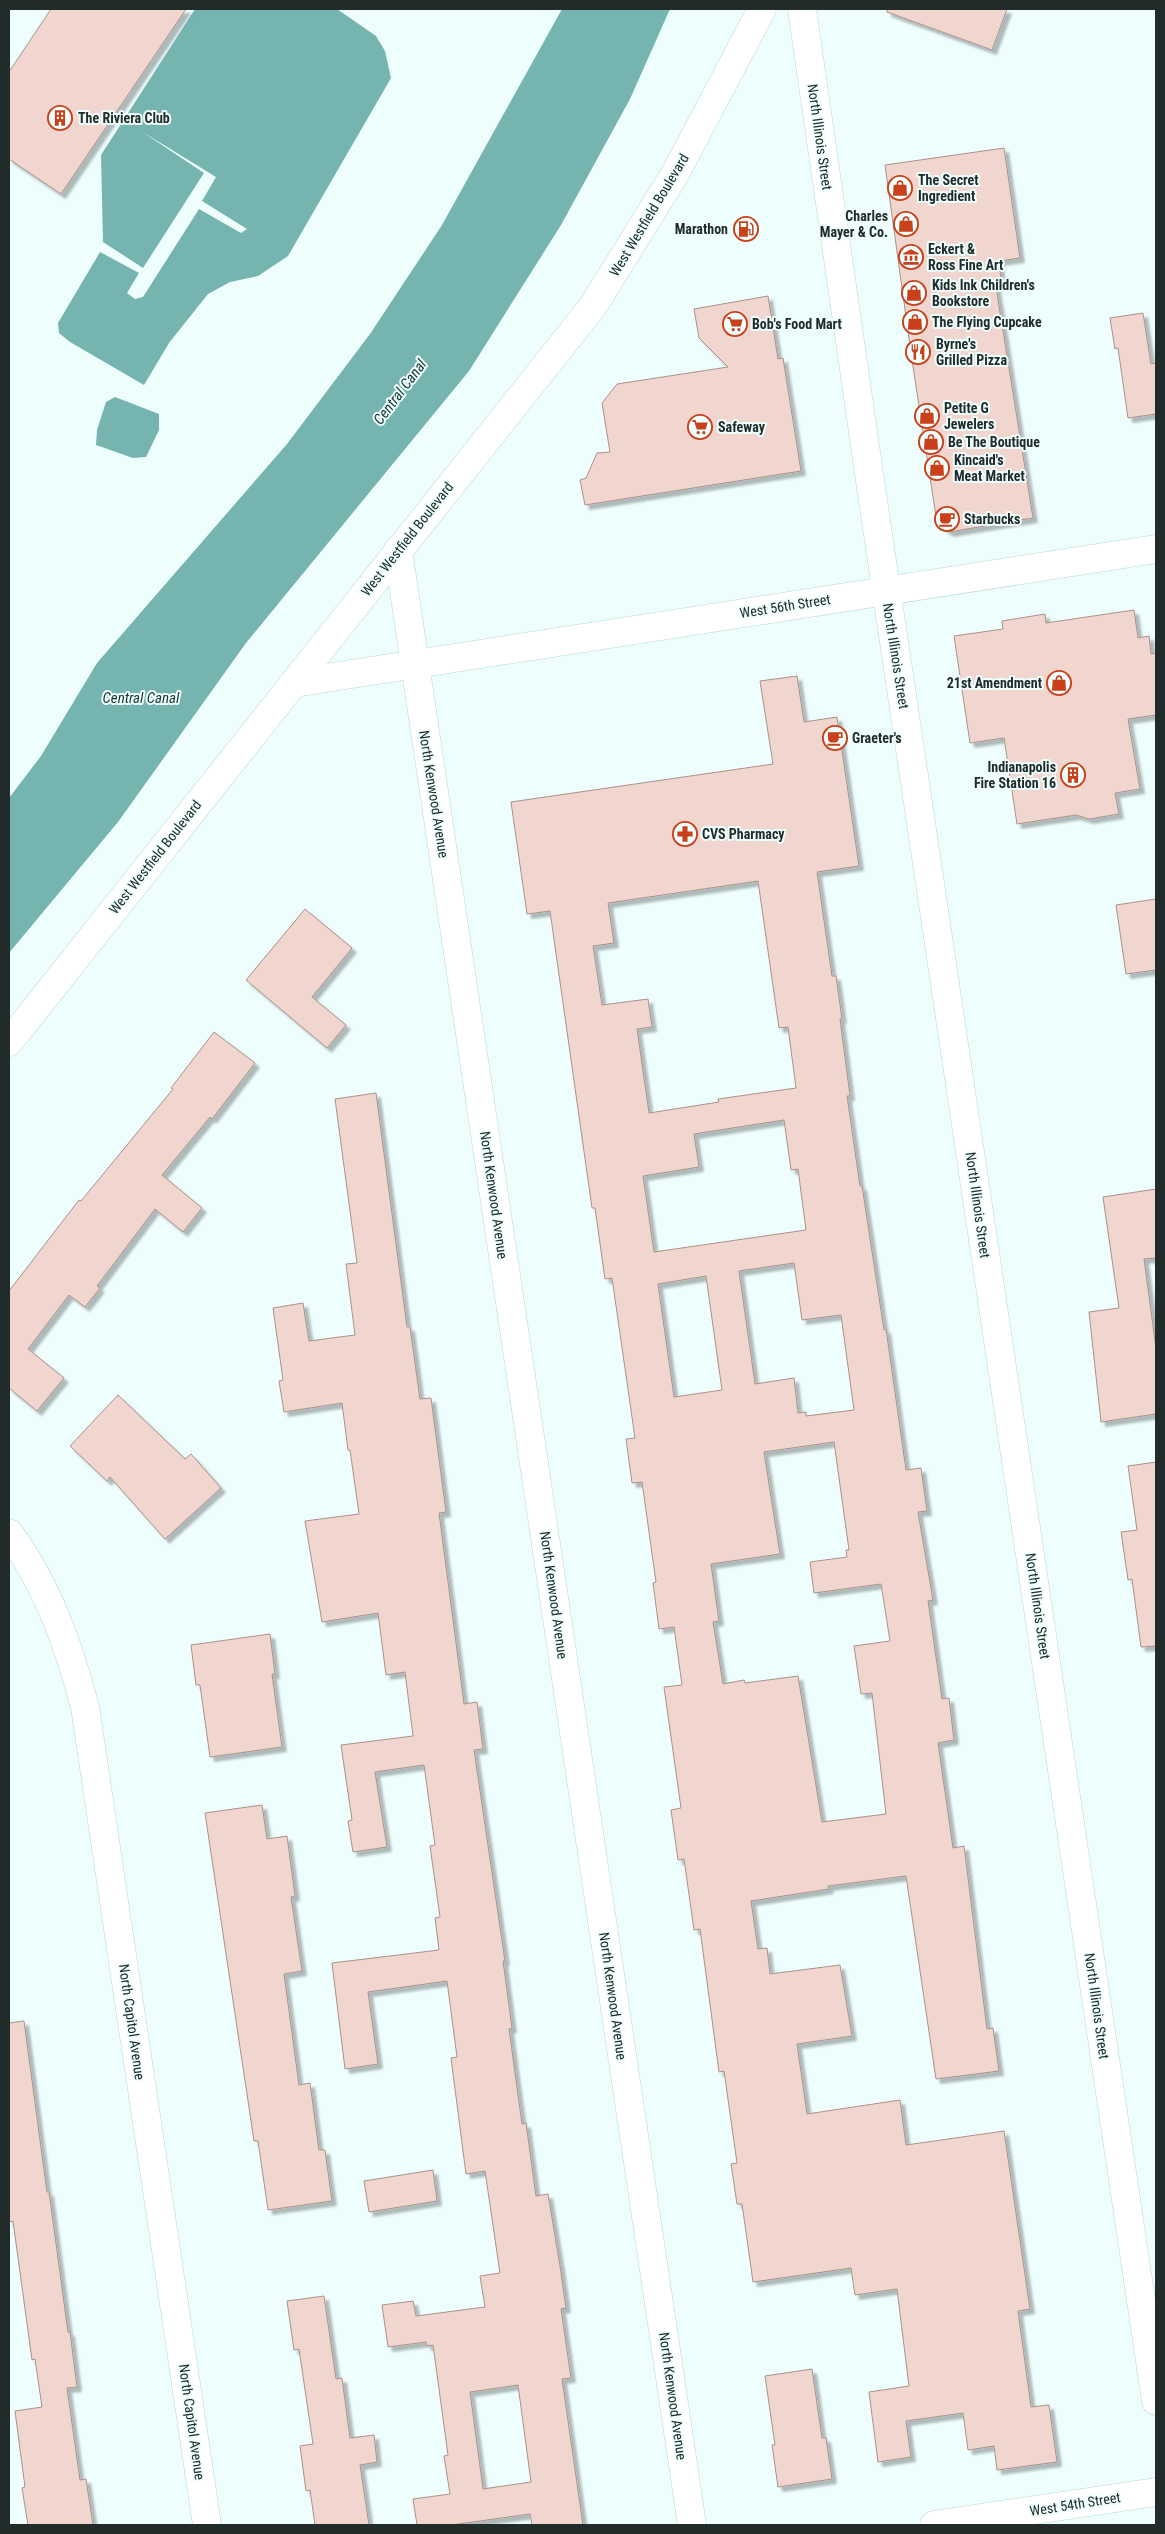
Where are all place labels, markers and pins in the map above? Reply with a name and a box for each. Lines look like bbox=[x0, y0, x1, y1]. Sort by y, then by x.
building icon: The Riviera Club bbox=[47, 105, 73, 131]
place label: The Riviera Club bbox=[78, 110, 170, 126]
place label: The Secret Ingredient bbox=[918, 172, 979, 204]
shop icon: The Secret Ingredient bbox=[887, 175, 913, 201]
place label: Charles Mayer & Co. bbox=[820, 208, 888, 240]
shop icon: Charles Mayer & Co. bbox=[893, 211, 919, 237]
fuel station icon: Marathon bbox=[733, 216, 759, 242]
place label: Marathon bbox=[675, 221, 728, 237]
place label: Eckert & Ross Fine Art bbox=[928, 241, 1003, 273]
museum icon: Eckert & Ross Fine Art bbox=[898, 244, 924, 270]
place label: Kids Ink Children's Bookstore bbox=[932, 277, 1035, 309]
shop icon: Kids Ink Children's Bookstore bbox=[901, 280, 927, 306]
shop icon: The Flying Cupcake bbox=[902, 309, 928, 335]
supermarket icon: Bob's Food Mart bbox=[722, 311, 748, 337]
place label: The Flying Cupcake bbox=[932, 314, 1042, 330]
place label: Bob's Food Mart bbox=[752, 316, 842, 332]
place label: Byrne's Grilled Pizza bbox=[936, 336, 1007, 368]
restaurant icon: Byrne's Grilled Pizza bbox=[905, 339, 931, 365]
place label: Petite G Jewelers bbox=[944, 400, 994, 432]
shop icon: Petite G Jewelers bbox=[914, 403, 940, 429]
supermarket icon: Safeway bbox=[687, 414, 713, 440]
place label: Safeway bbox=[718, 419, 766, 435]
shop icon: Be The Boutique bbox=[918, 429, 944, 455]
place label: Be The Boutique bbox=[948, 434, 1040, 450]
place label: Kincaid's Meat Market bbox=[954, 452, 1025, 484]
shop icon: Kincaid's Meat Market bbox=[924, 455, 950, 481]
cafe icon: Starbucks bbox=[934, 506, 960, 532]
place label: Starbucks bbox=[964, 511, 1020, 527]
shop icon: 21st Amendment bbox=[1046, 670, 1072, 696]
place label: 21st Amendment bbox=[947, 675, 1042, 691]
cafe icon: Graeter's bbox=[822, 725, 848, 751]
place label: Graeter's bbox=[852, 730, 902, 746]
place label: Indianapolis Fire Station 16 bbox=[974, 759, 1056, 791]
building icon: Indianapolis Fire Station 16 bbox=[1060, 762, 1086, 788]
pharmacy icon: CVS Pharmacy bbox=[672, 821, 698, 847]
place label: CVS Pharmacy bbox=[702, 826, 785, 842]

